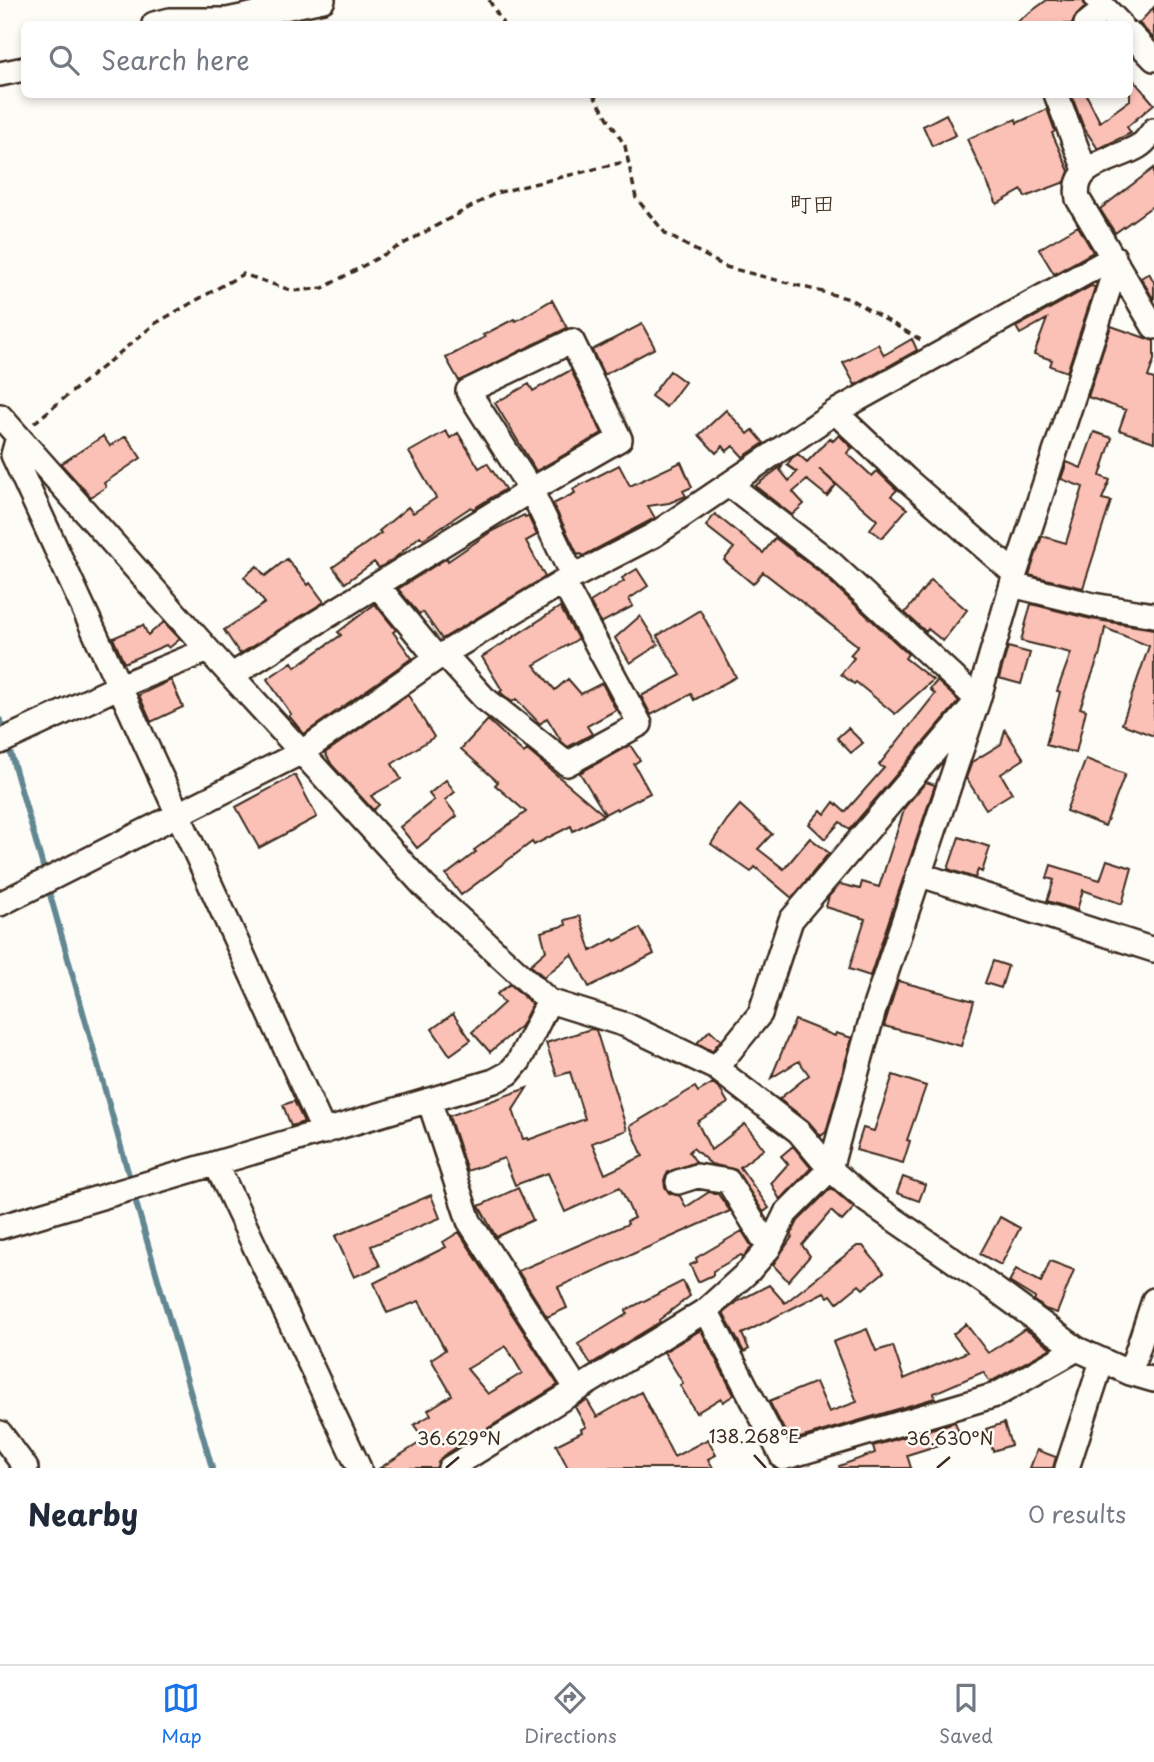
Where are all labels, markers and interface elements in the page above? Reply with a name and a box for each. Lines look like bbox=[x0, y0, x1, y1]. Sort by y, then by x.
search box bbox=[21, 21, 1133, 98]
text: Search here bbox=[101, 40, 250, 79]
icon: search bbox=[45, 41, 83, 79]
district label: 町田 bbox=[789, 185, 835, 220]
text: 138.268°E bbox=[709, 1422, 799, 1449]
text: 36.629°N bbox=[417, 1424, 501, 1451]
text: 36.630°N bbox=[906, 1424, 994, 1451]
text: Nearby bbox=[28, 1491, 138, 1536]
text: 0 results bbox=[1028, 1496, 1126, 1531]
tab: Map bbox=[161, 1679, 202, 1749]
tab: Directions bbox=[524, 1679, 617, 1749]
tab: Saved bbox=[939, 1679, 993, 1749]

